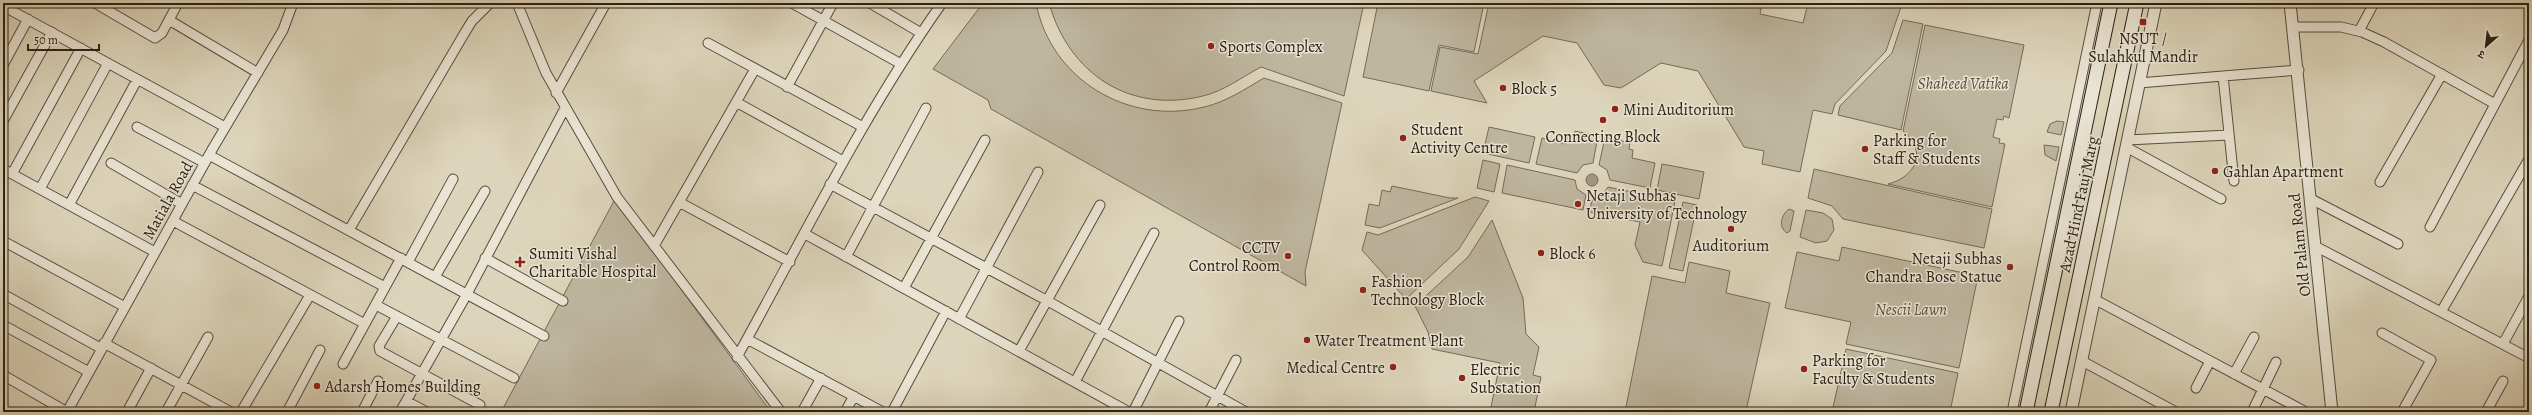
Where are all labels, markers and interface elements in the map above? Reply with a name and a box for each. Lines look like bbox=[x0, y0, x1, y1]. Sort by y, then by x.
marker: NSUT / Sulahkul Mandir bbox=[2138, 17, 2148, 27]
scale bar bbox=[28, 26, 99, 52]
north arrow bbox=[2466, 26, 2506, 66]
place label: NSUT / Sulahkul Mandir bbox=[2088, 28, 2198, 68]
text: 50 m bbox=[34, 32, 58, 48]
place label: Sports Complex bbox=[1219, 36, 1323, 58]
marker: Sports Complex bbox=[1206, 41, 1216, 51]
text: उ bbox=[2474, 46, 2488, 63]
park label: Shaheed Vatika bbox=[1917, 73, 2009, 95]
place label: Block 5 bbox=[1511, 78, 1557, 100]
marker: Block 5 bbox=[1498, 83, 1508, 93]
place label: Mini Auditorium bbox=[1623, 99, 1734, 121]
marker: Mini Auditorium bbox=[1610, 104, 1620, 114]
marker: Connecting Block bbox=[1598, 115, 1608, 125]
place label: Student Activity Centre bbox=[1410, 119, 1508, 159]
place label: Connecting Block bbox=[1545, 126, 1661, 148]
place label: Parking for Staff & Students bbox=[1873, 130, 1981, 170]
marker: Student Activity Centre bbox=[1398, 133, 1408, 143]
street label: Azad Hind Fauj Marg bbox=[2054, 134, 2104, 275]
marker: Parking for Staff & Students bbox=[1860, 144, 1870, 154]
street label: Matiala Road bbox=[137, 157, 199, 243]
place label: Gahlan Apartment bbox=[2223, 161, 2344, 183]
marker: Gahlan Apartment bbox=[2210, 166, 2220, 176]
place label: Netaji Subhas University of Technology bbox=[1586, 185, 1748, 225]
street label: Old Palam Road bbox=[2284, 192, 2316, 298]
marker: Netaji Subhas University of Technology bbox=[1573, 199, 1583, 209]
marker: Auditorium bbox=[1726, 224, 1736, 234]
place label: Auditorium bbox=[1692, 235, 1769, 257]
place label: CCTV Control Room bbox=[1189, 237, 1280, 277]
place label: Sumiti Vishal Charitable Hospital bbox=[529, 243, 657, 283]
place label: Block 6 bbox=[1549, 243, 1596, 265]
marker: Block 6 bbox=[1536, 248, 1546, 258]
place label: Netaji Subhas Chandra Bose Statue bbox=[1866, 248, 2002, 288]
marker: CCTV Control Room bbox=[1283, 251, 1293, 261]
marker: Sumiti Vishal Charitable Hospital bbox=[514, 256, 526, 268]
marker: Netaji Subhas Chandra Bose Statue bbox=[2005, 262, 2015, 272]
place label: Fashion Technology Block bbox=[1371, 271, 1484, 311]
marker: Fashion Technology Block bbox=[1358, 285, 1368, 295]
park label: Nescii Lawn bbox=[1875, 299, 1947, 321]
place label: Water Treatment Plant bbox=[1314, 330, 1464, 352]
marker: Water Treatment Plant bbox=[1302, 335, 1312, 345]
place label: Parking for Faculty & Students bbox=[1812, 350, 1935, 390]
place label: Medical Centre bbox=[1286, 357, 1385, 379]
place label: Electric Substation bbox=[1470, 359, 1541, 399]
marker: Medical Centre bbox=[1388, 362, 1398, 372]
marker: Parking for Faculty & Students bbox=[1799, 364, 1809, 374]
marker: Electric Substation bbox=[1457, 373, 1467, 383]
place label: Adarsh Homes Building bbox=[324, 376, 481, 398]
marker: Adarsh Homes Building bbox=[312, 381, 322, 391]

